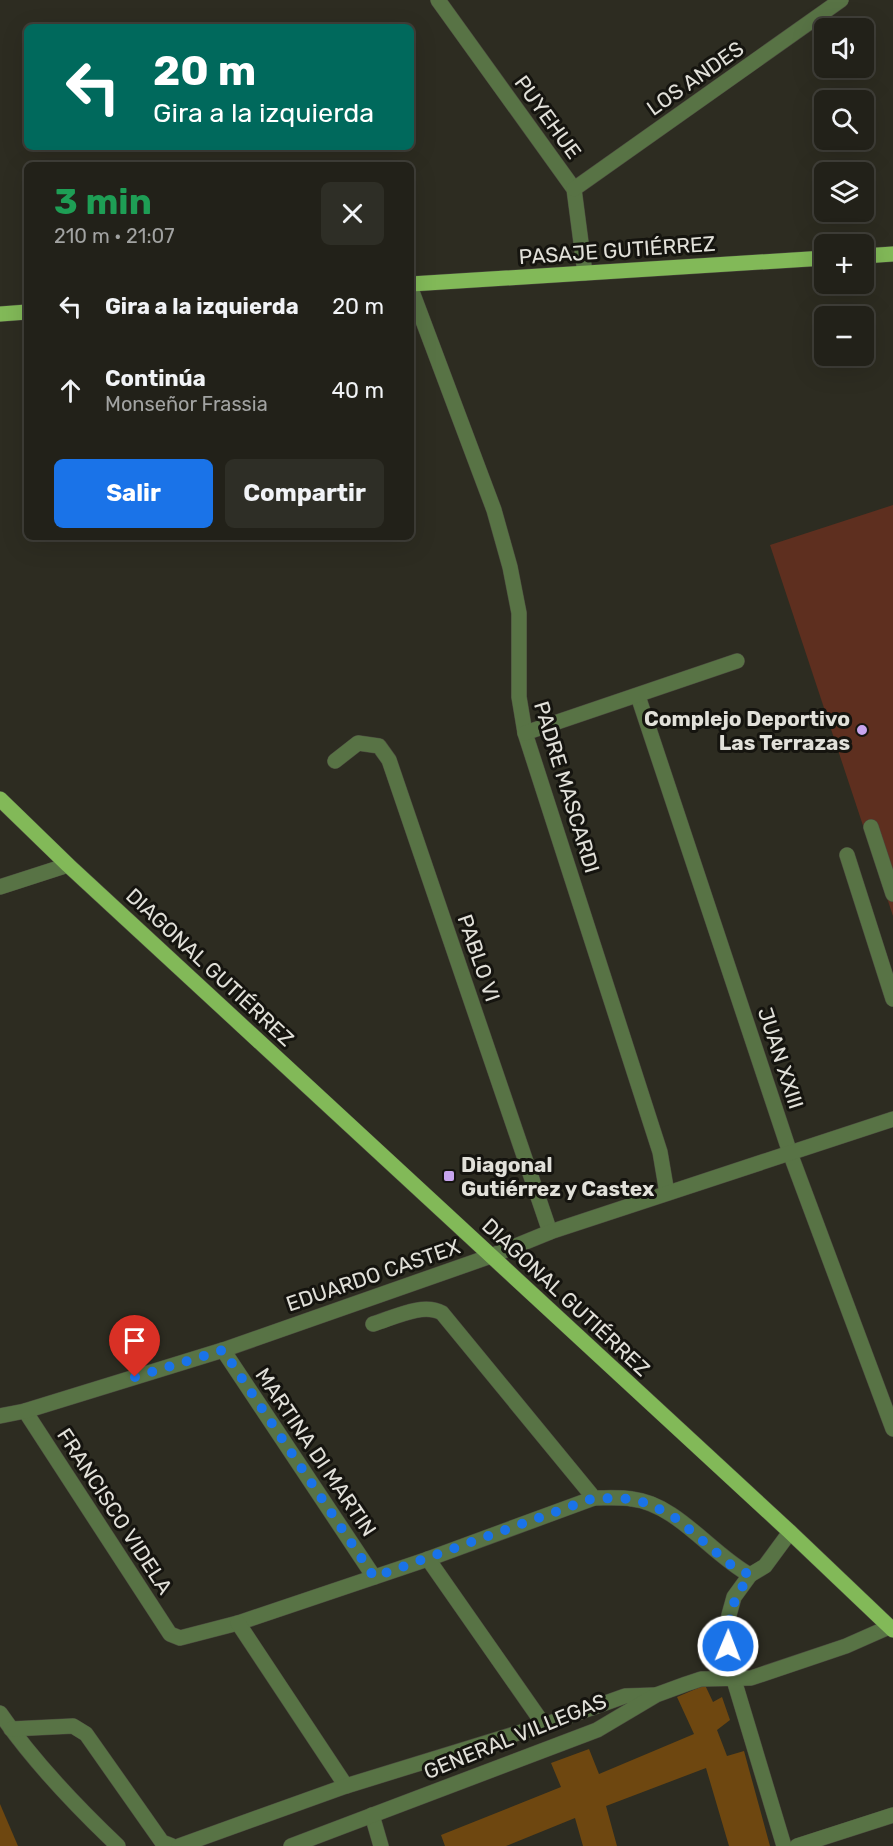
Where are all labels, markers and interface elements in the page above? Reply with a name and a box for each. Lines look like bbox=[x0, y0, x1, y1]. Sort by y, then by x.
map controls bbox=[814, 18, 874, 366]
button: sound bbox=[814, 18, 874, 78]
street label: LOS ANDES bbox=[642, 36, 748, 120]
text: 20 m bbox=[153, 46, 256, 96]
icon: left bbox=[54, 48, 132, 126]
street label: PUYEHUE bbox=[509, 70, 587, 164]
button: search bbox=[814, 90, 874, 150]
text: Gira a la izquierda bbox=[153, 97, 374, 129]
button: layers bbox=[814, 162, 874, 222]
text: 3 min bbox=[54, 180, 152, 223]
button: close bbox=[321, 182, 384, 245]
text: 210 m · 21:07 bbox=[54, 224, 174, 248]
street label: PASAJE GUTIÉRREZ bbox=[518, 231, 716, 269]
button: + bbox=[814, 234, 874, 294]
icon: left bbox=[54, 290, 87, 323]
text: Gira a la izquierda bbox=[105, 293, 299, 320]
text: 20 m bbox=[332, 293, 384, 320]
button: − bbox=[814, 306, 874, 366]
text: Continúa bbox=[105, 365, 206, 392]
icon: ahead bbox=[54, 374, 87, 407]
text: 40 m bbox=[331, 377, 384, 404]
text: Monseñor Frassia bbox=[105, 392, 268, 416]
button: Salir bbox=[54, 459, 213, 528]
button: Compartir bbox=[225, 459, 384, 528]
street label: PADRE MASCARDI bbox=[529, 698, 605, 876]
place label: Complejo Deportivo Las Terrazas bbox=[644, 706, 850, 755]
marker: Complejo Deportivo Las Terrazas bbox=[855, 723, 869, 737]
street label: DIAGONAL GUTIÉRREZ bbox=[121, 883, 299, 1051]
street label: PABLO VI bbox=[452, 911, 506, 1005]
street label: JUAN XXIII bbox=[753, 1004, 809, 1112]
place label: Diagonal Gutiérrez y Castex bbox=[461, 1152, 655, 1201]
marker: Diagonal Gutiérrez y Castex bbox=[442, 1169, 456, 1183]
street label: DIAGONAL GUTIÉRREZ bbox=[477, 1213, 655, 1381]
street label: EDUARDO CASTEX bbox=[283, 1234, 463, 1316]
pin bbox=[109, 1315, 160, 1377]
icon: arrive bbox=[118, 1324, 151, 1357]
street label: MARTINA DI MARTIN bbox=[250, 1363, 382, 1541]
street label: FRANCISCO VIDELA bbox=[52, 1423, 178, 1599]
position arrow bbox=[696, 1614, 760, 1678]
street label: GENERAL VILLEGAS bbox=[420, 1688, 610, 1784]

